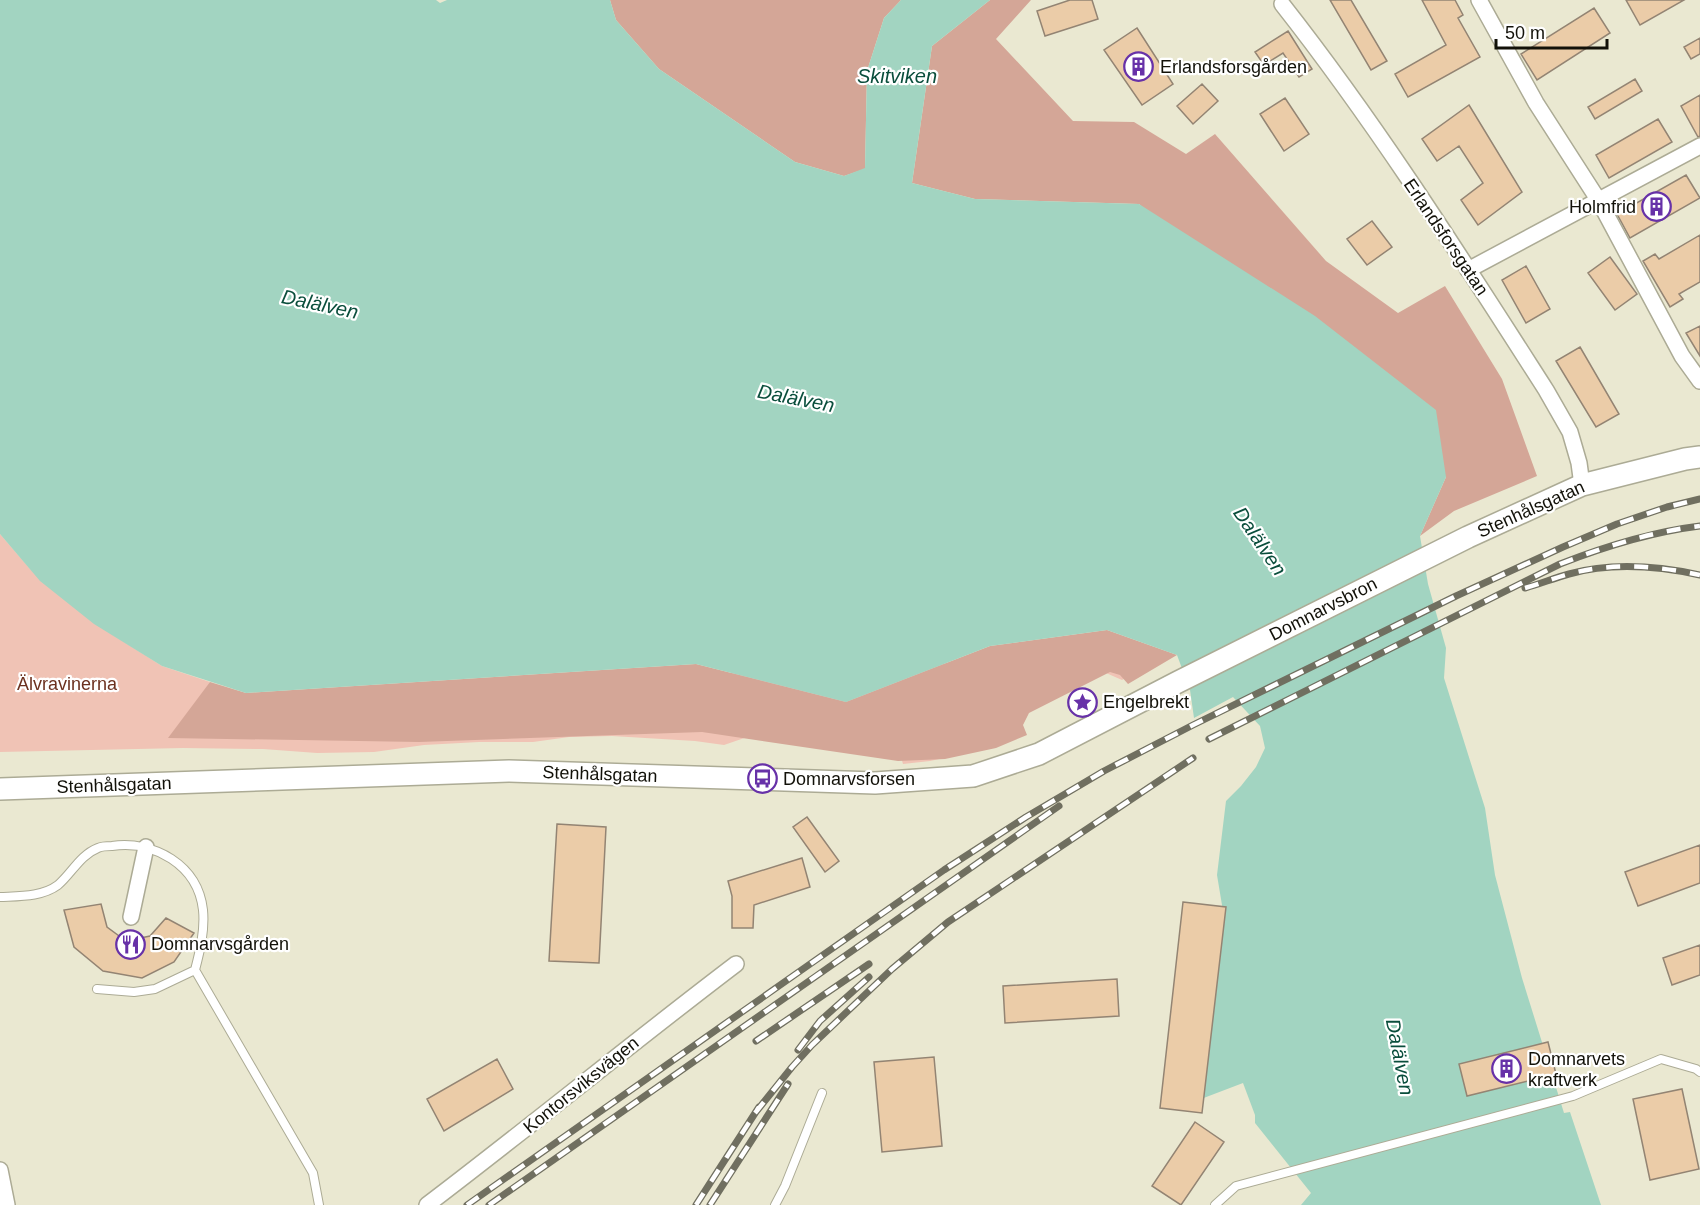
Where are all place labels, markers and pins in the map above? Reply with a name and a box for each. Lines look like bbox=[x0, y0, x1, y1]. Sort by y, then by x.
building icon: Erlandsforsgården bbox=[1123, 51, 1155, 83]
place label: Erlandsforsgården bbox=[1160, 57, 1307, 77]
building icon: Holmfrid bbox=[1641, 191, 1673, 223]
place label: Holmfrid bbox=[1569, 197, 1636, 217]
place icon: Engelbrekt bbox=[1066, 686, 1098, 718]
place label: Engelbrekt bbox=[1103, 692, 1189, 712]
bus stop icon: Domnarvsforsen bbox=[746, 763, 778, 795]
place label: Domnarvsforsen bbox=[783, 769, 915, 789]
restaurant icon: Domnarvsgården bbox=[114, 928, 146, 960]
place label: Domnarvsgården bbox=[151, 934, 289, 954]
place label: Domnarvets kraftverk bbox=[1528, 1049, 1625, 1090]
building icon: Domnarvets kraftverk bbox=[1491, 1053, 1523, 1085]

